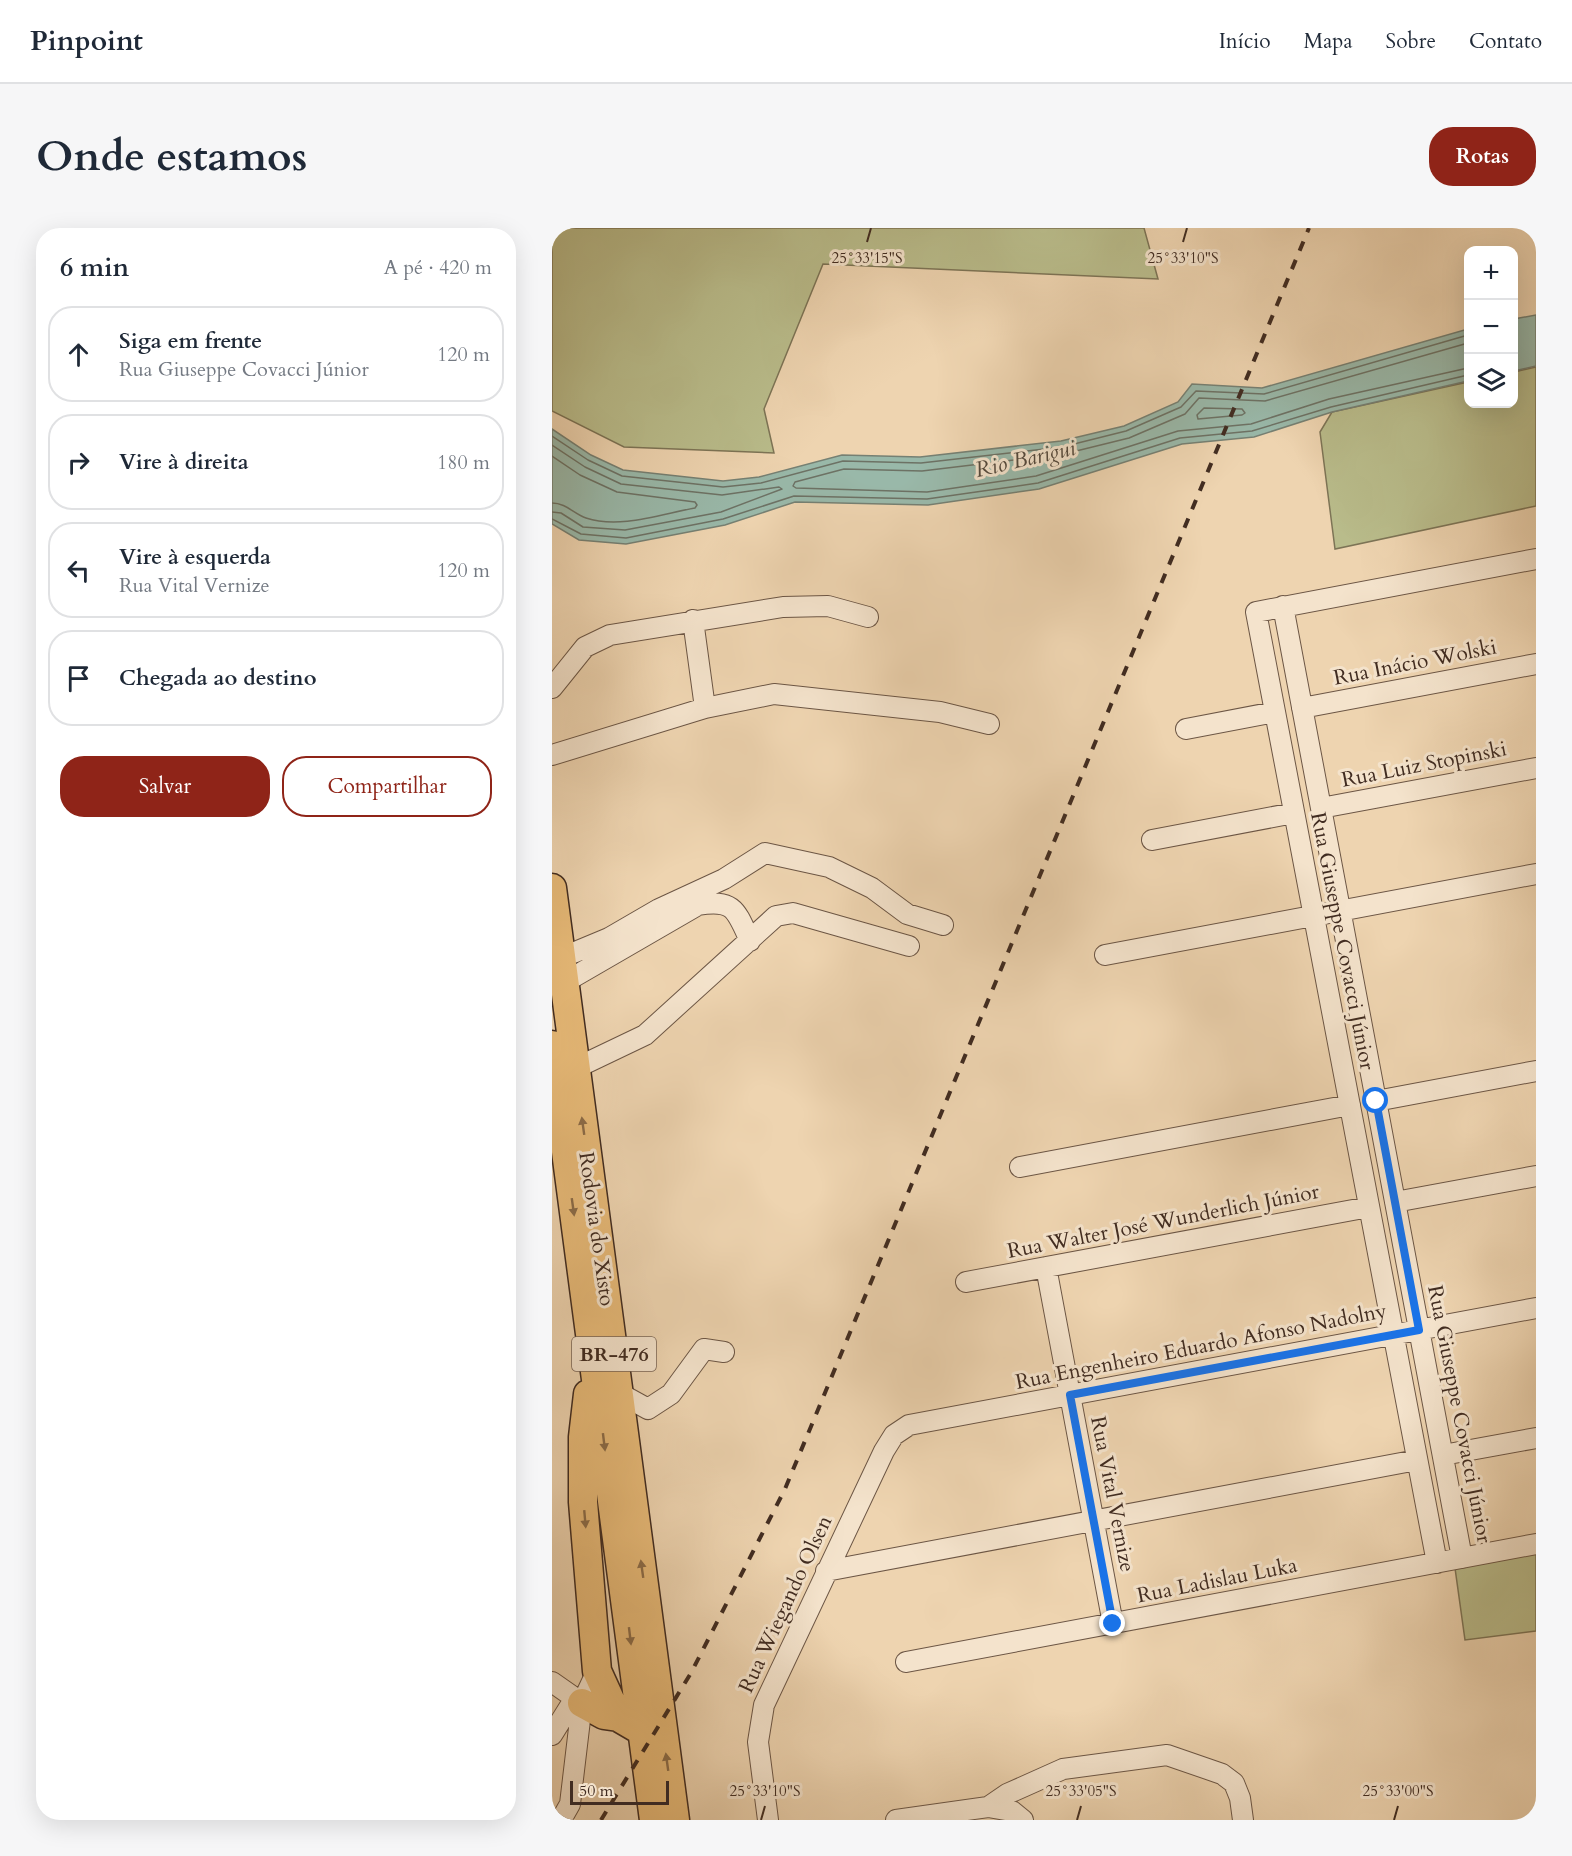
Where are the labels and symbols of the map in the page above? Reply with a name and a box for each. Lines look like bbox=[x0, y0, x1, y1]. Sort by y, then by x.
text: 25°33'15"S bbox=[832, 248, 902, 268]
text: 25°33'10"S bbox=[1148, 248, 1218, 268]
water label: Rio Barigui bbox=[972, 433, 1079, 485]
street label: Rua Inácio Wolski bbox=[1331, 632, 1499, 693]
street label: Rua Luiz Stopinski bbox=[1339, 734, 1509, 795]
street label: Rua Giuseppe Covacci Júnior bbox=[1303, 810, 1382, 1073]
route start bbox=[1362, 1087, 1388, 1113]
one-way arrow bbox=[579, 1116, 588, 1135]
street label: Rodovia do Xisto bbox=[571, 1150, 622, 1308]
street label: Rua Walter José Wunderlich Júnior bbox=[1005, 1177, 1322, 1266]
one-way arrow bbox=[569, 1198, 578, 1217]
street label: Rua Giuseppe Covacci Júnior bbox=[1420, 1283, 1499, 1546]
street label: Rua Engenheiro Eduardo Afonso Nadolny bbox=[1013, 1296, 1389, 1397]
road number: BR-476 bbox=[572, 1337, 656, 1371]
street label: Rua Vital Vernize bbox=[1083, 1414, 1142, 1575]
one-way arrow bbox=[600, 1433, 609, 1452]
one-way arrow bbox=[580, 1510, 590, 1529]
street label: Rua Wiegando Olsen bbox=[732, 1511, 839, 1698]
street label: Rua Ladislau Luka bbox=[1134, 1551, 1300, 1610]
one-way arrow bbox=[637, 1559, 647, 1578]
route end bbox=[1099, 1610, 1125, 1636]
one-way arrow bbox=[625, 1626, 634, 1645]
one-way arrow bbox=[663, 1752, 672, 1771]
scale bar bbox=[570, 1778, 669, 1806]
text: 25°33'10"S bbox=[730, 1781, 800, 1801]
text: 25°33'05"S bbox=[1046, 1781, 1116, 1801]
text: 25°33'00"S bbox=[1363, 1781, 1433, 1801]

